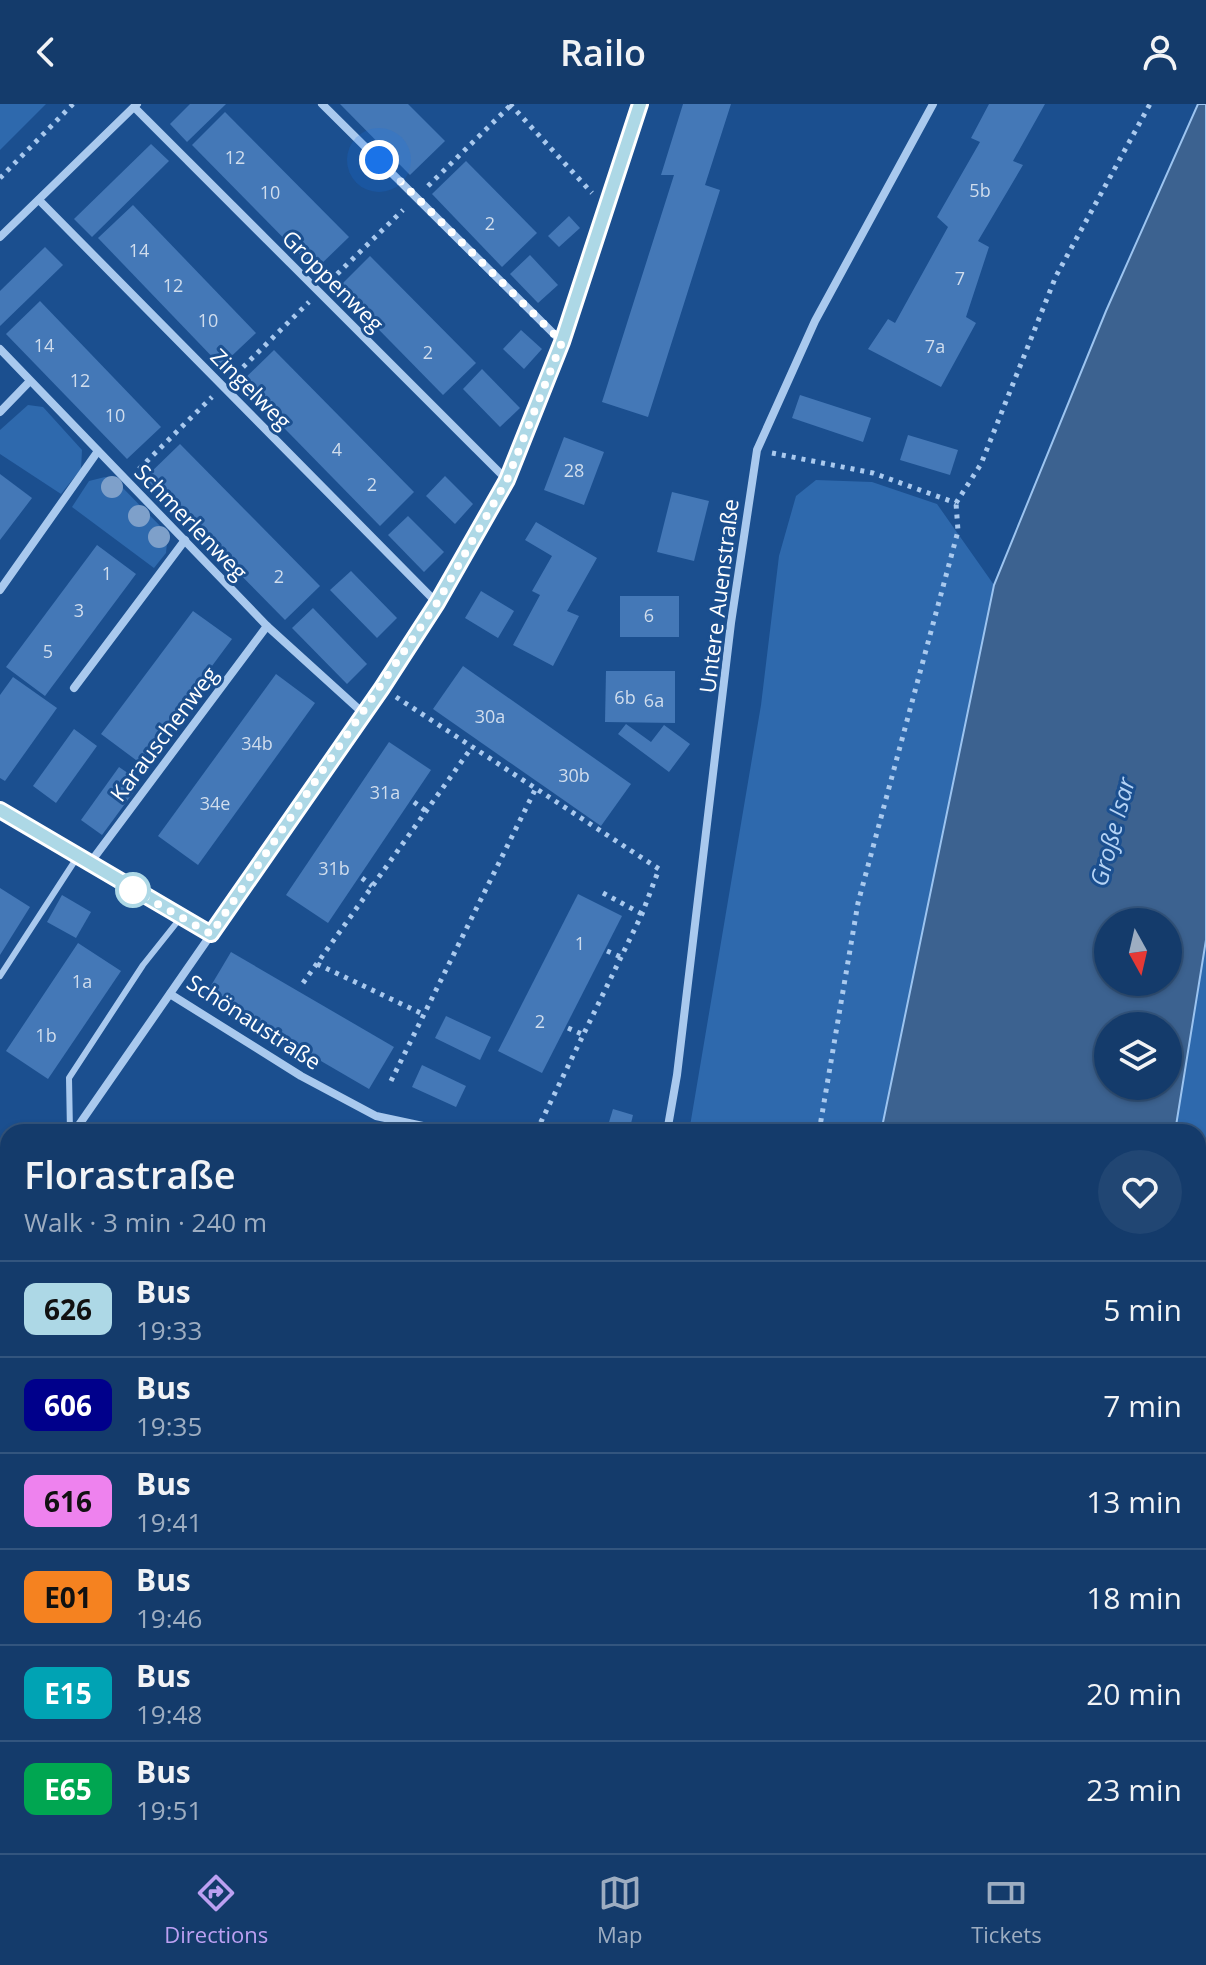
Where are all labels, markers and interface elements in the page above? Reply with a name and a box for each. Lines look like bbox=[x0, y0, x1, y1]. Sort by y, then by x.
text: Railo bbox=[560, 28, 646, 77]
icon: back bbox=[24, 30, 68, 74]
icon: person bbox=[1138, 30, 1182, 74]
your location bbox=[359, 140, 399, 180]
house number: 12 bbox=[225, 145, 245, 169]
house number: 5b bbox=[969, 178, 991, 202]
house number: 10 bbox=[260, 180, 280, 204]
house number: 2 bbox=[485, 211, 495, 235]
street label: Groppenweg bbox=[276, 223, 391, 338]
house number: 14 bbox=[129, 238, 149, 262]
house number: 7 bbox=[955, 266, 965, 290]
house number: 12 bbox=[163, 273, 183, 297]
house number: 10 bbox=[198, 308, 218, 332]
house number: 14 bbox=[34, 333, 54, 357]
house number: 7a bbox=[925, 334, 945, 358]
house number: 2 bbox=[423, 340, 433, 364]
street label: Zingelweg bbox=[205, 341, 299, 435]
house number: 12 bbox=[70, 368, 90, 392]
house number: 10 bbox=[105, 403, 125, 427]
house number: 4 bbox=[332, 437, 342, 461]
street label: Schmerlenweg bbox=[129, 457, 255, 586]
house number: 28 bbox=[564, 458, 584, 482]
house number: 2 bbox=[367, 472, 377, 496]
street label: Untere Auenstraße bbox=[691, 497, 745, 695]
house number: 1 bbox=[102, 561, 112, 585]
house number: 2 bbox=[274, 564, 284, 588]
house number: 3 bbox=[74, 598, 84, 622]
house number: 6 bbox=[644, 603, 654, 627]
house number: 5 bbox=[43, 639, 53, 663]
street label: Karauschenweg bbox=[102, 660, 224, 807]
house number: 6b bbox=[614, 685, 636, 709]
house number: 6a bbox=[644, 688, 664, 712]
house number: 30a bbox=[475, 704, 505, 728]
house number: 34b bbox=[241, 731, 273, 755]
house number: 30b bbox=[558, 763, 590, 787]
water label: Große Isar bbox=[1081, 772, 1142, 890]
house number: 31a bbox=[370, 780, 400, 804]
house number: 34e bbox=[200, 791, 230, 815]
house number: 31b bbox=[318, 856, 350, 880]
unlabelled marker bbox=[116, 873, 150, 907]
north arrow bbox=[1094, 908, 1182, 996]
map controls bbox=[1094, 908, 1182, 1100]
house number: 1 bbox=[575, 931, 585, 955]
street label: Schönaustraße bbox=[182, 967, 327, 1076]
house number: 1a bbox=[72, 969, 92, 993]
house number: 2 bbox=[535, 1009, 545, 1033]
button: layers bbox=[1094, 1012, 1182, 1100]
house number: 1b bbox=[35, 1023, 57, 1047]
text: Florastraße bbox=[24, 1148, 236, 1200]
button: heart bbox=[1098, 1150, 1182, 1234]
text: Walk · 3 min · 240 m bbox=[24, 1204, 267, 1240]
text: Bus bbox=[136, 1271, 191, 1312]
text: 5 min bbox=[1103, 1289, 1182, 1330]
text: 626 bbox=[44, 1290, 92, 1328]
text: 19:33 bbox=[136, 1312, 202, 1348]
text: Bus bbox=[136, 1367, 191, 1408]
text: 7 min bbox=[1103, 1385, 1182, 1426]
text: 606 bbox=[44, 1386, 92, 1424]
text: 19:35 bbox=[136, 1408, 202, 1444]
text: Bus bbox=[136, 1463, 191, 1504]
text: 13 min bbox=[1086, 1481, 1182, 1522]
text: 616 bbox=[44, 1482, 92, 1520]
text: 19:41 bbox=[136, 1504, 202, 1540]
text: Bus bbox=[136, 1559, 191, 1600]
text: 18 min bbox=[1086, 1577, 1182, 1618]
text: E01 bbox=[44, 1578, 92, 1616]
text: 19:46 bbox=[136, 1600, 202, 1636]
text: Bus bbox=[136, 1655, 191, 1696]
text: 20 min bbox=[1086, 1673, 1182, 1714]
text: E15 bbox=[44, 1674, 92, 1712]
text: 19:48 bbox=[136, 1696, 202, 1732]
text: Bus bbox=[136, 1751, 191, 1792]
text: 23 min bbox=[1086, 1769, 1182, 1810]
text: E65 bbox=[44, 1770, 92, 1808]
text: 19:51 bbox=[136, 1792, 202, 1828]
tab: Directions bbox=[164, 1871, 268, 1949]
tab: Map bbox=[597, 1871, 643, 1949]
tab: Tickets bbox=[971, 1871, 1042, 1949]

